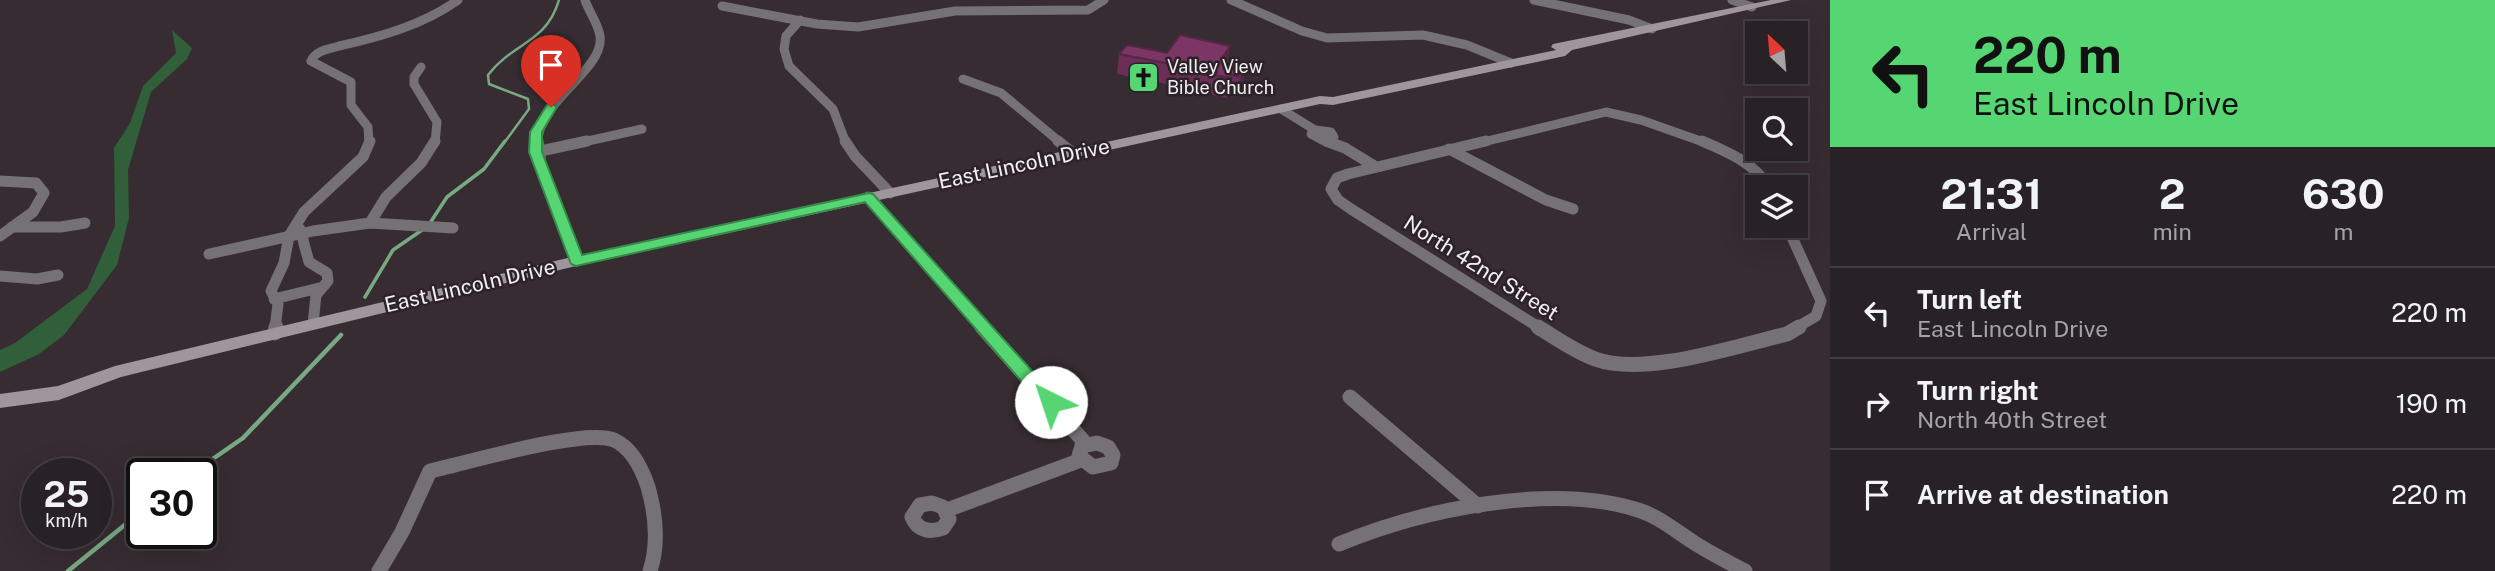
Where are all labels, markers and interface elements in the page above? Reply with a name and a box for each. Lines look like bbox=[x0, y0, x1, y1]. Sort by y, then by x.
north arrow bbox=[1745, 21, 1808, 84]
map controls bbox=[1745, 21, 1808, 238]
text: 220 m bbox=[1973, 26, 2122, 84]
icon: left bbox=[1858, 28, 1949, 119]
pin bbox=[521, 35, 581, 107]
icon: arrive bbox=[532, 46, 570, 84]
place label: Valley View Bible Church bbox=[1167, 56, 1274, 98]
church icon: Valley View Bible Church bbox=[1127, 60, 1161, 94]
text: East Lincoln Drive bbox=[1973, 85, 2239, 122]
button: search bbox=[1745, 98, 1808, 161]
street label: East Lincoln Drive bbox=[936, 133, 1112, 194]
text: 21:31 bbox=[1940, 169, 2042, 218]
text: 2 bbox=[2159, 169, 2186, 218]
text: 630 bbox=[2302, 169, 2385, 218]
button: layers bbox=[1745, 175, 1808, 238]
street label: North 42nd Street bbox=[1399, 210, 1563, 325]
text: Arrival bbox=[1956, 218, 2027, 245]
text: min bbox=[2153, 218, 2192, 245]
text: m bbox=[2333, 218, 2353, 245]
street label: East Lincoln Drive bbox=[382, 254, 558, 317]
text: Turn left bbox=[1917, 284, 2022, 315]
icon: left bbox=[1858, 294, 1896, 332]
text: 220 m bbox=[2391, 297, 2467, 328]
text: East Lincoln Drive bbox=[1917, 315, 2108, 342]
position arrow bbox=[1014, 365, 1088, 439]
text: Turn right bbox=[1917, 375, 2039, 406]
icon: right bbox=[1858, 385, 1896, 423]
text: 190 m bbox=[2396, 388, 2467, 419]
text: North 40th Street bbox=[1917, 406, 2107, 433]
speed limit sign: 30 bbox=[126, 458, 217, 549]
text: 25 bbox=[44, 474, 89, 515]
icon: arrive bbox=[1858, 476, 1896, 514]
text: Arrive at destination bbox=[1917, 479, 2169, 510]
text: 220 m bbox=[2391, 479, 2467, 510]
text: km/h bbox=[45, 510, 88, 531]

